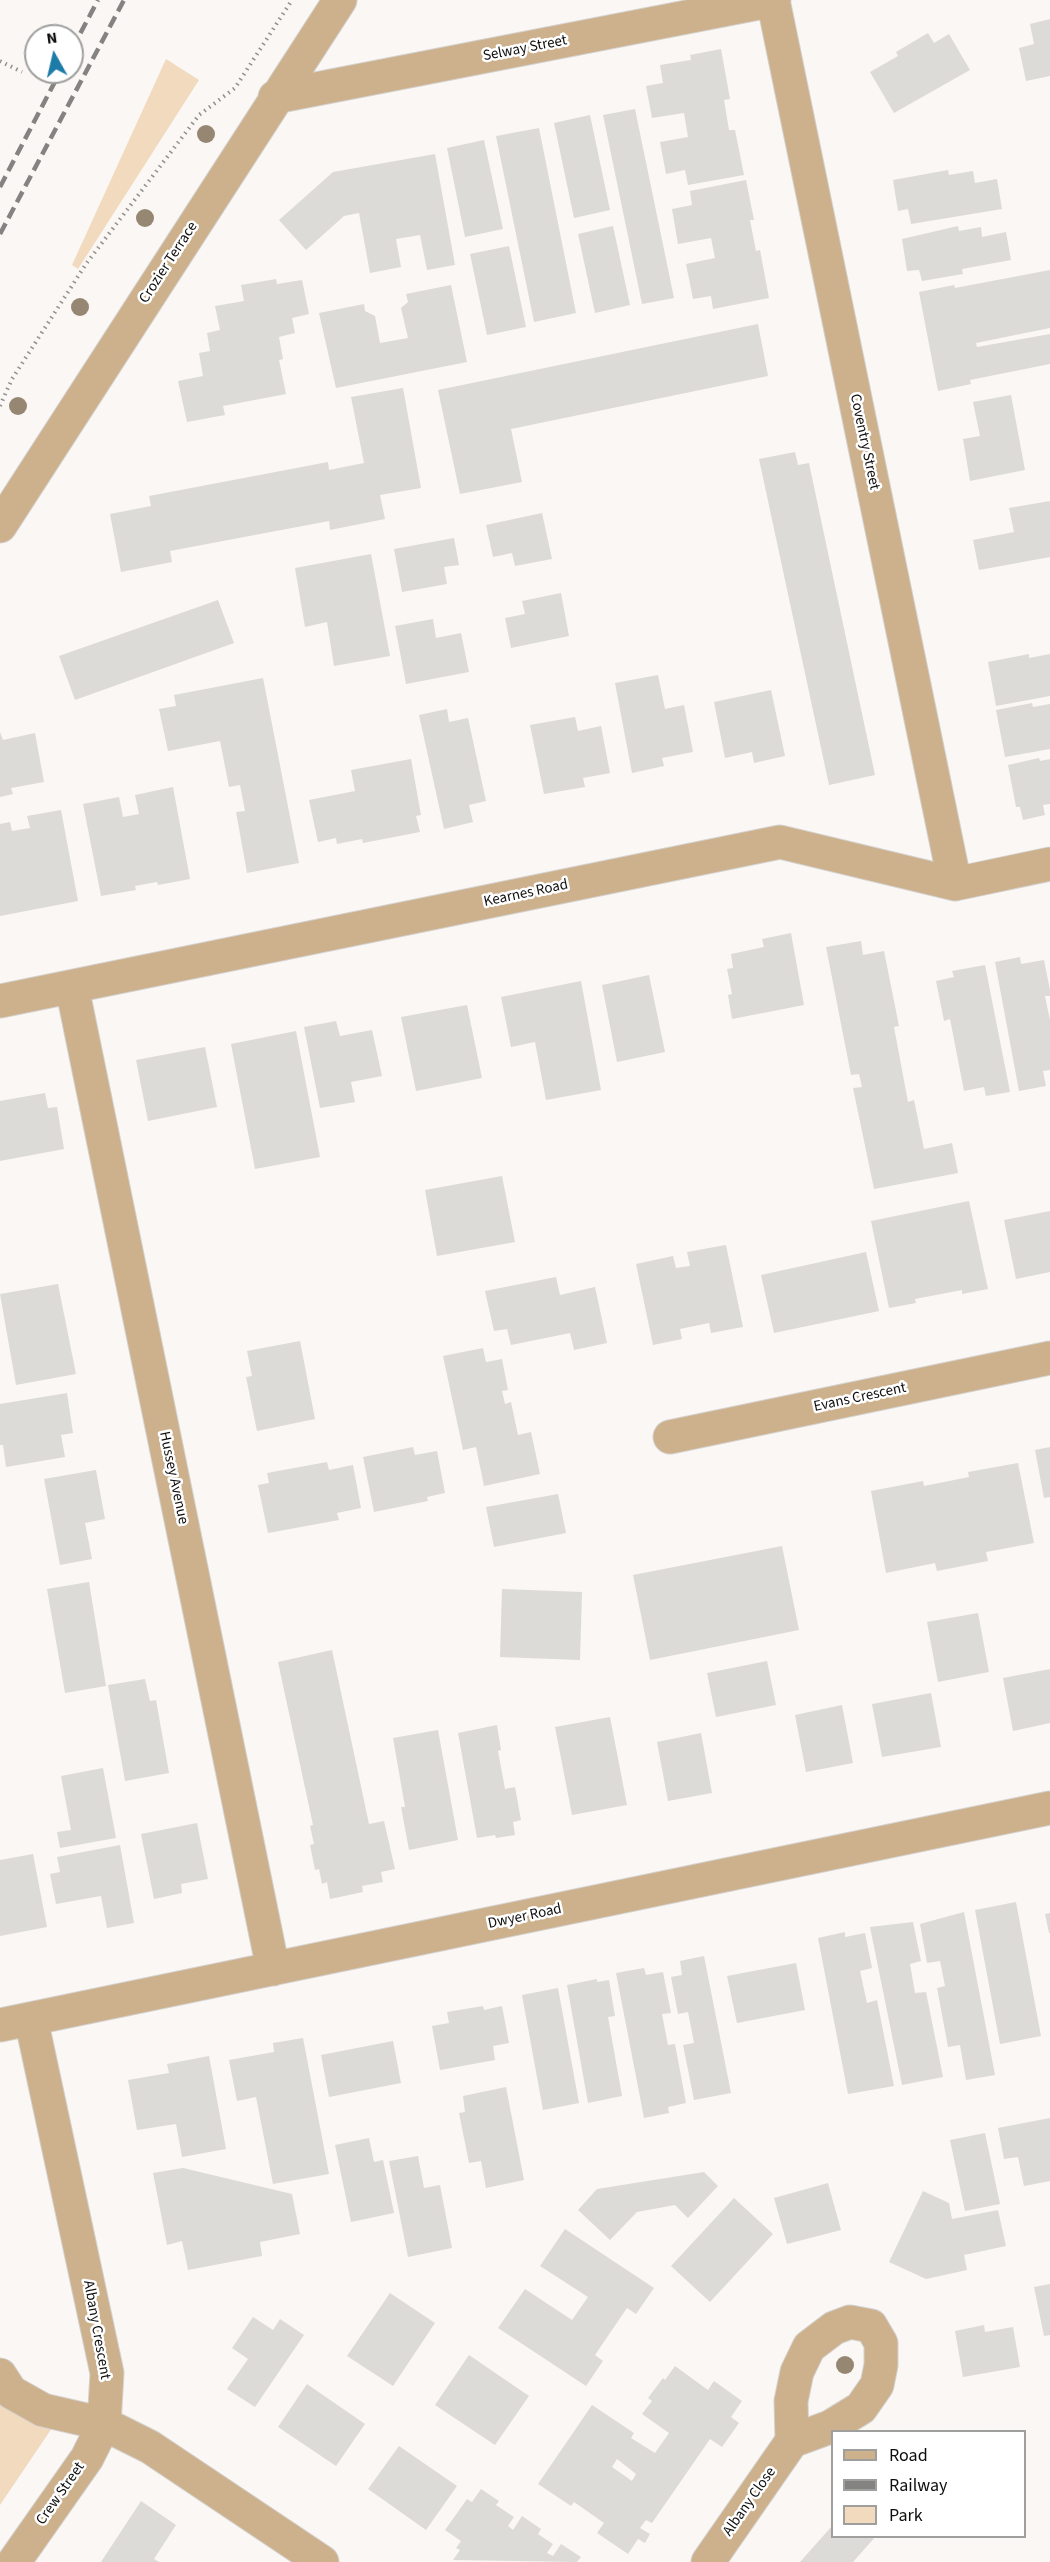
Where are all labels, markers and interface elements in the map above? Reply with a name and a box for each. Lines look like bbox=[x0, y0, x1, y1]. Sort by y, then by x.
north arrow bbox=[24, 24, 84, 84]
text: N bbox=[45, 27, 59, 50]
street label: Selway Street bbox=[482, 32, 568, 66]
street label: Crozier Terrace bbox=[136, 219, 202, 307]
street label: Coventry Street bbox=[845, 392, 883, 492]
street label: Kearnes Road bbox=[482, 876, 570, 912]
street label: Evans Crescent bbox=[812, 1379, 908, 1417]
street label: Hussey Avenue bbox=[154, 1430, 192, 1526]
street label: Dwyer Road bbox=[487, 1900, 563, 1934]
street label: Albany Crescent bbox=[78, 2279, 114, 2381]
legend bbox=[831, 2430, 1026, 2538]
text: Road bbox=[889, 2443, 928, 2468]
street label: Crew Street bbox=[33, 2459, 89, 2529]
street label: Albany Close bbox=[720, 2464, 780, 2540]
text: Railway bbox=[889, 2473, 948, 2498]
text: Park bbox=[889, 2503, 923, 2528]

